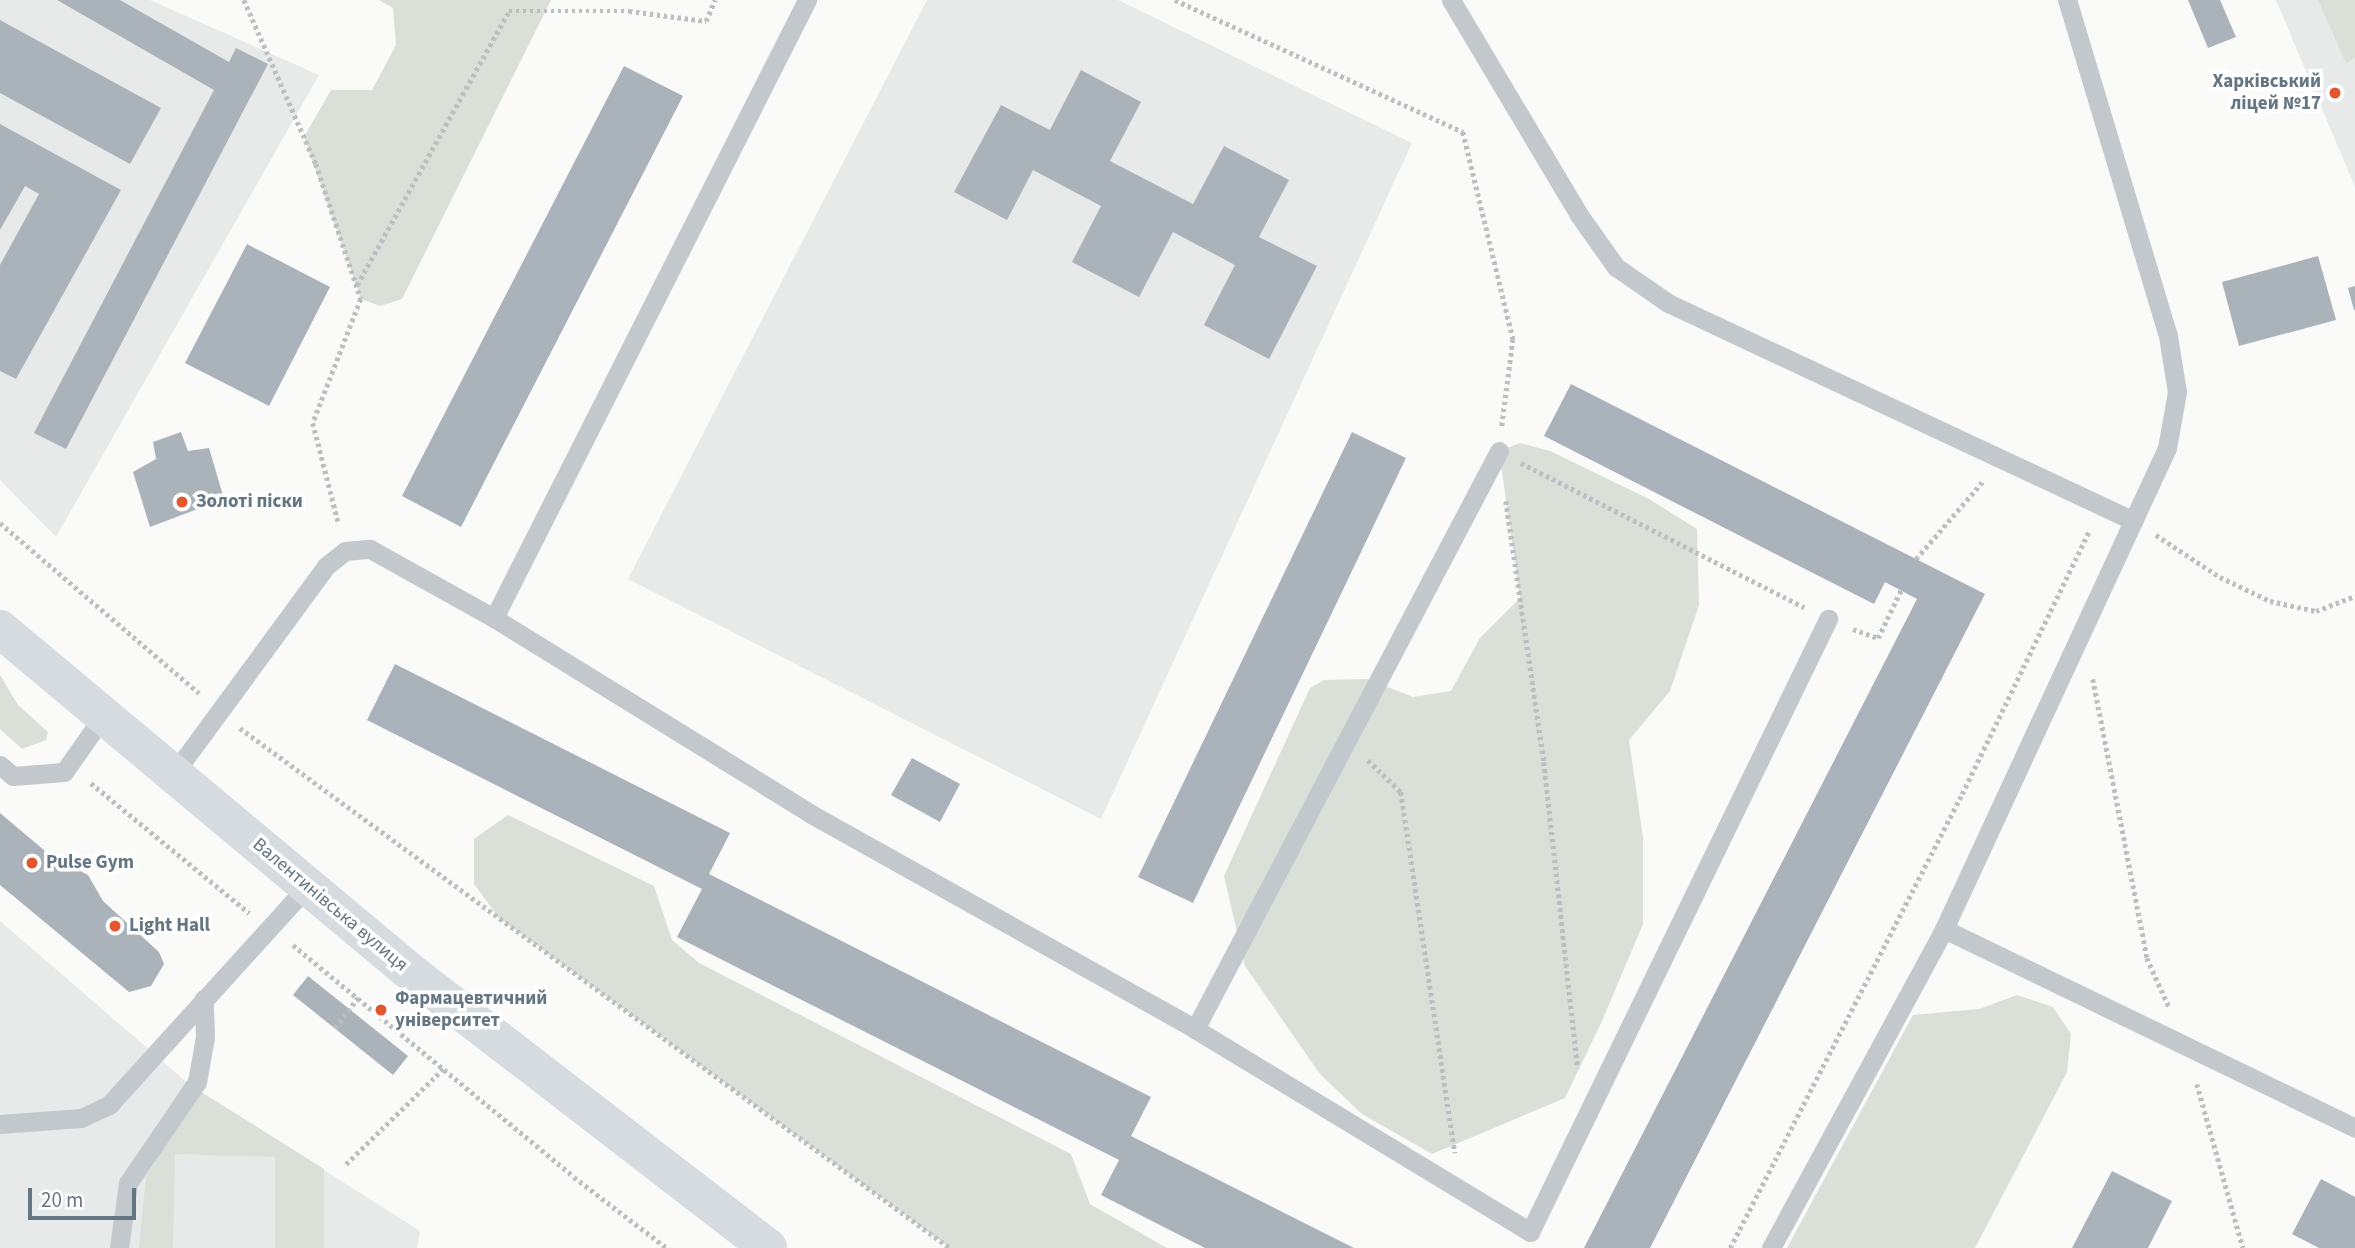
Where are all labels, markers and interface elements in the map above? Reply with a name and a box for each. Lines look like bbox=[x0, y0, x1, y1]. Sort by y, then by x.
place label: Харківський ліцей №17 bbox=[2213, 71, 2321, 115]
marker: Харківський ліцей №17 bbox=[2327, 85, 2343, 101]
place label: Золоті піски bbox=[196, 491, 303, 513]
marker: Золоті піски bbox=[174, 494, 190, 510]
street label: Валентинівська вулиця bbox=[248, 833, 412, 977]
place label: Pulse Gym bbox=[46, 852, 134, 874]
marker: Pulse Gym bbox=[24, 855, 40, 871]
place label: Light Hall bbox=[129, 915, 210, 937]
marker: Light Hall bbox=[107, 918, 123, 934]
place label: Фармацевтичний університет bbox=[395, 988, 547, 1032]
marker: Фармацевтичний університет bbox=[373, 1002, 389, 1018]
scale bar bbox=[32, 1174, 140, 1218]
text: 20 m bbox=[41, 1185, 83, 1215]

